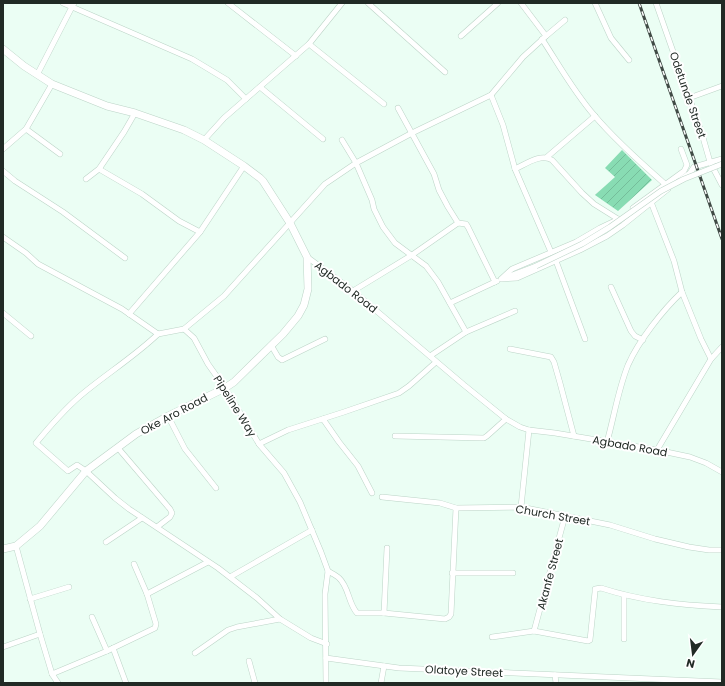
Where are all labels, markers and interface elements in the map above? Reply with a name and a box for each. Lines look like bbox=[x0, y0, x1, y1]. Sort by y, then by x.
street label: Odetunde Street bbox=[666, 50, 710, 140]
street label: Agbado Road bbox=[311, 257, 381, 317]
street label: Pipeline Way bbox=[210, 372, 261, 441]
street label: Oke Aro Road bbox=[137, 390, 211, 438]
street label: Agbado Road bbox=[591, 432, 669, 460]
street label: Church Street bbox=[514, 501, 592, 529]
street label: Akanfe Street bbox=[533, 537, 567, 611]
north arrow bbox=[673, 634, 713, 674]
text: N bbox=[685, 655, 697, 672]
street label: Olatoye Street bbox=[425, 661, 503, 681]

